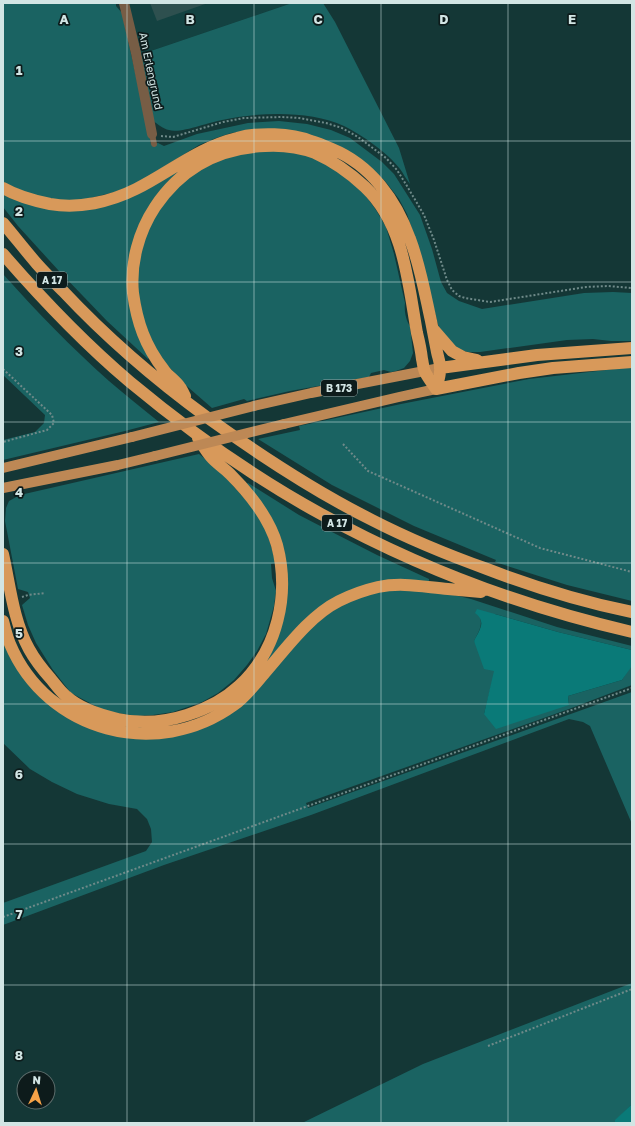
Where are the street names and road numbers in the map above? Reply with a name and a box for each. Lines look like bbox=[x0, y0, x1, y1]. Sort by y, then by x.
street label: Am Erlengrund bbox=[137, 31, 166, 111]
road number: A 17 bbox=[37, 272, 67, 288]
road number: B 173 bbox=[321, 380, 357, 396]
road number: A 17 bbox=[322, 515, 352, 531]

